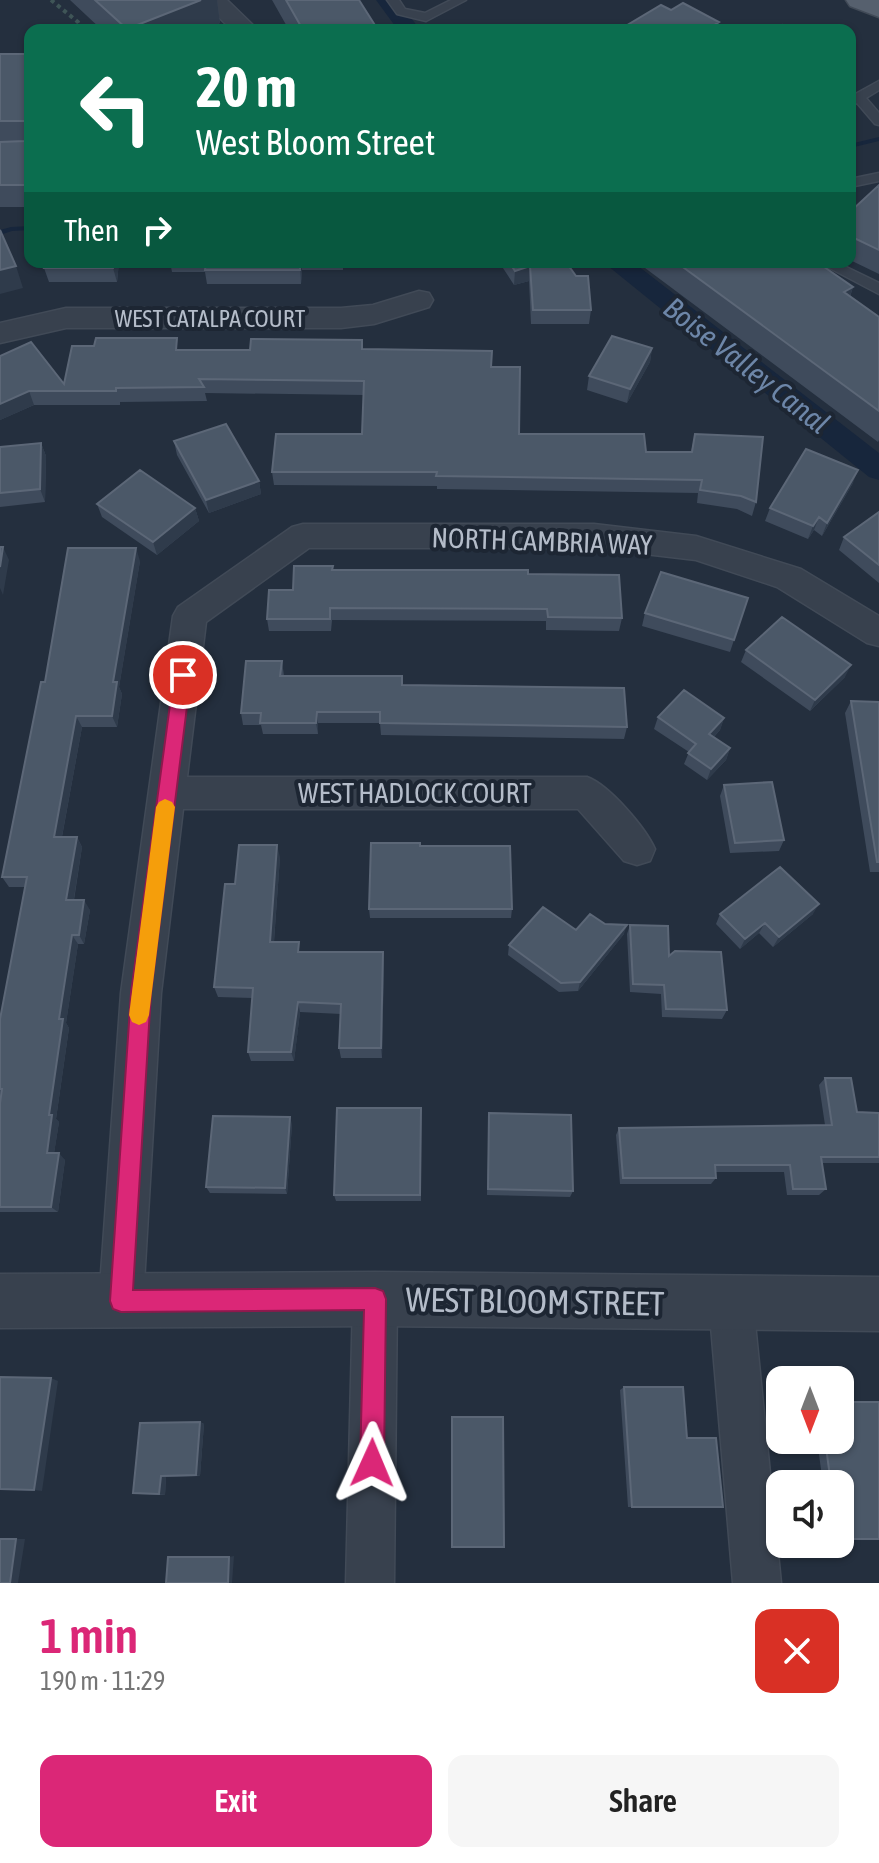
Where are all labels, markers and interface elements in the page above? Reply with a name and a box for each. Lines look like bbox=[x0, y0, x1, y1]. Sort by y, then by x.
text: 20 m bbox=[196, 55, 297, 119]
icon: left bbox=[64, 56, 168, 160]
text: West Bloom Street bbox=[196, 121, 435, 163]
icon: right bbox=[135, 208, 179, 252]
text: Then bbox=[64, 213, 119, 247]
water label: Boise Valley Canal bbox=[658, 290, 836, 440]
street label: WEST CATALPA COURT bbox=[115, 305, 306, 332]
street label: NORTH CAMBRIA WAY bbox=[431, 521, 653, 561]
pin bbox=[149, 641, 217, 709]
icon: arrive bbox=[161, 653, 205, 697]
street label: WEST HADLOCK COURT bbox=[298, 777, 532, 809]
street label: WEST BLOOM STREET bbox=[405, 1279, 665, 1323]
north arrow bbox=[766, 1366, 854, 1454]
map controls bbox=[766, 1366, 854, 1558]
position arrow bbox=[330, 1421, 414, 1505]
button: sound bbox=[766, 1470, 854, 1558]
text: 1 min bbox=[40, 1608, 138, 1663]
button: close bbox=[755, 1609, 839, 1693]
text: 190 m · 11:29 bbox=[40, 1666, 165, 1696]
button: Exit bbox=[40, 1755, 432, 1847]
button: Share bbox=[448, 1755, 839, 1847]

